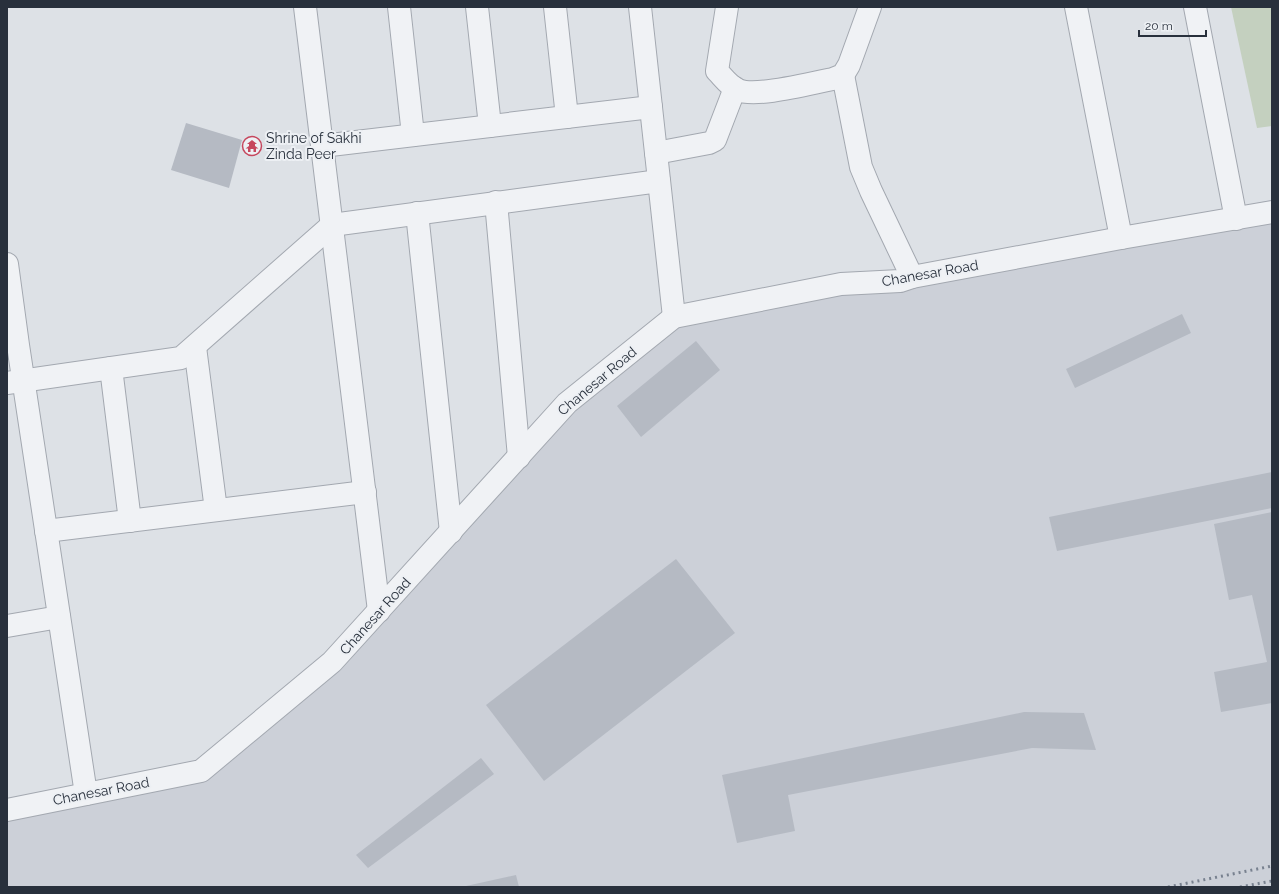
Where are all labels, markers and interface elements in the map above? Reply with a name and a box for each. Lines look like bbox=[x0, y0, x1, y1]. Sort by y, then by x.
scale bar bbox=[1139, 12, 1206, 38]
text: 20 m bbox=[1145, 19, 1173, 33]
place label: Shrine of Sakhi Zinda Peer bbox=[266, 130, 361, 162]
temple icon: Shrine of Sakhi Zinda Peer bbox=[241, 135, 263, 157]
street label: Chanesar Road bbox=[880, 257, 980, 289]
street label: Chanesar Road bbox=[554, 343, 640, 419]
street label: Chanesar Road bbox=[336, 574, 414, 658]
street label: Chanesar Road bbox=[51, 774, 151, 808]

